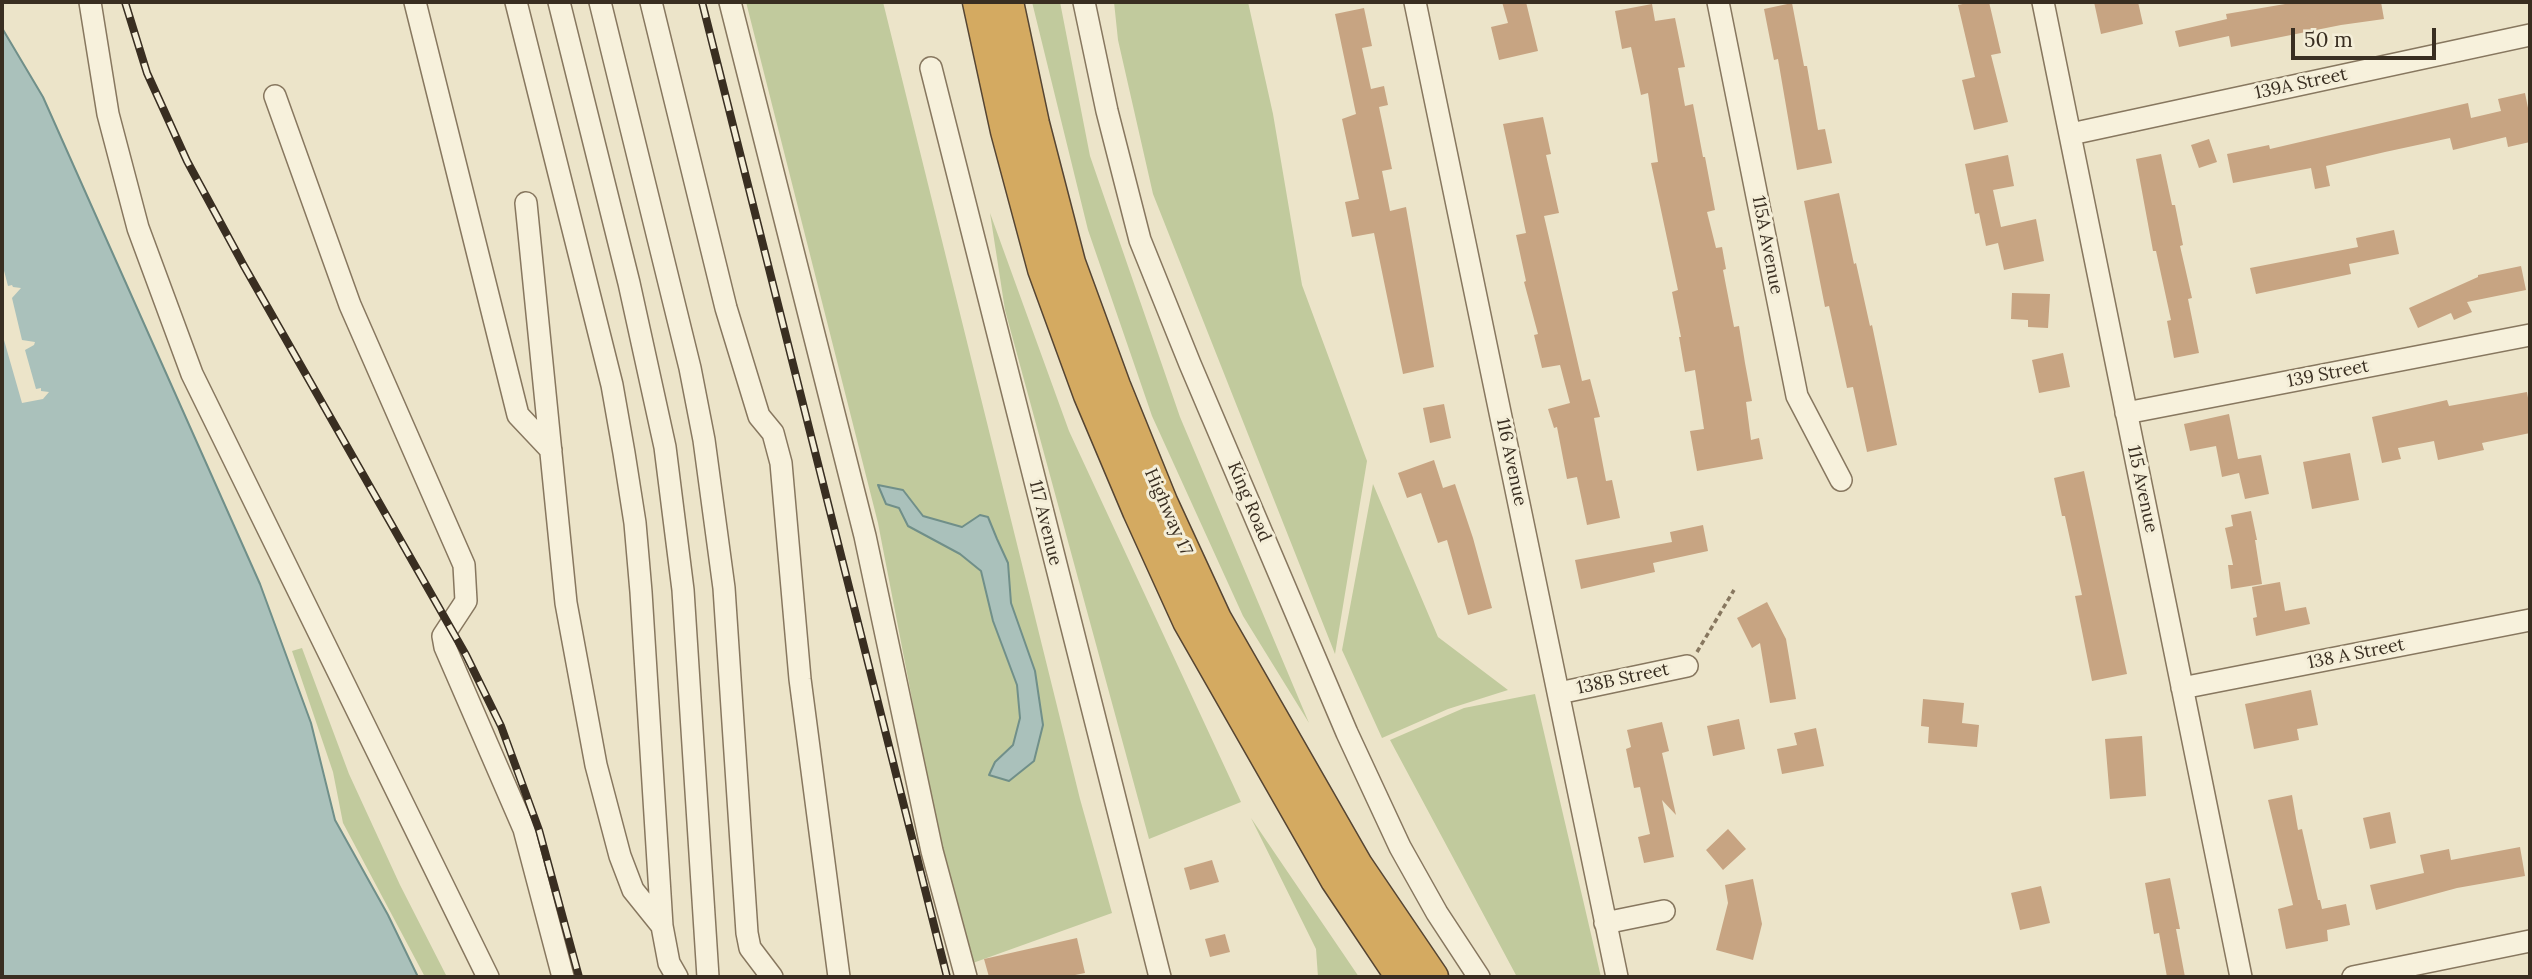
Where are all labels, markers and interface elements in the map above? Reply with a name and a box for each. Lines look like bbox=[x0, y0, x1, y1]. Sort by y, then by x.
scale bar bbox=[2294, 14, 2439, 58]
text: 50 m bbox=[2304, 26, 2353, 53]
street label: 139A Street bbox=[2253, 64, 2349, 104]
street label: 115A Avenue bbox=[1747, 194, 1787, 296]
street label: 139 Street bbox=[2285, 356, 2371, 392]
street label: 116 Avenue bbox=[1491, 416, 1531, 508]
street label: 115 Avenue bbox=[2122, 443, 2162, 535]
street label: King Road bbox=[1223, 459, 1275, 545]
street label: Highway 17 bbox=[1139, 465, 1197, 559]
street label: 117 Avenue bbox=[1024, 478, 1066, 568]
street label: 138 A Street bbox=[2306, 634, 2406, 674]
street label: 138B Street bbox=[1575, 659, 1671, 699]

